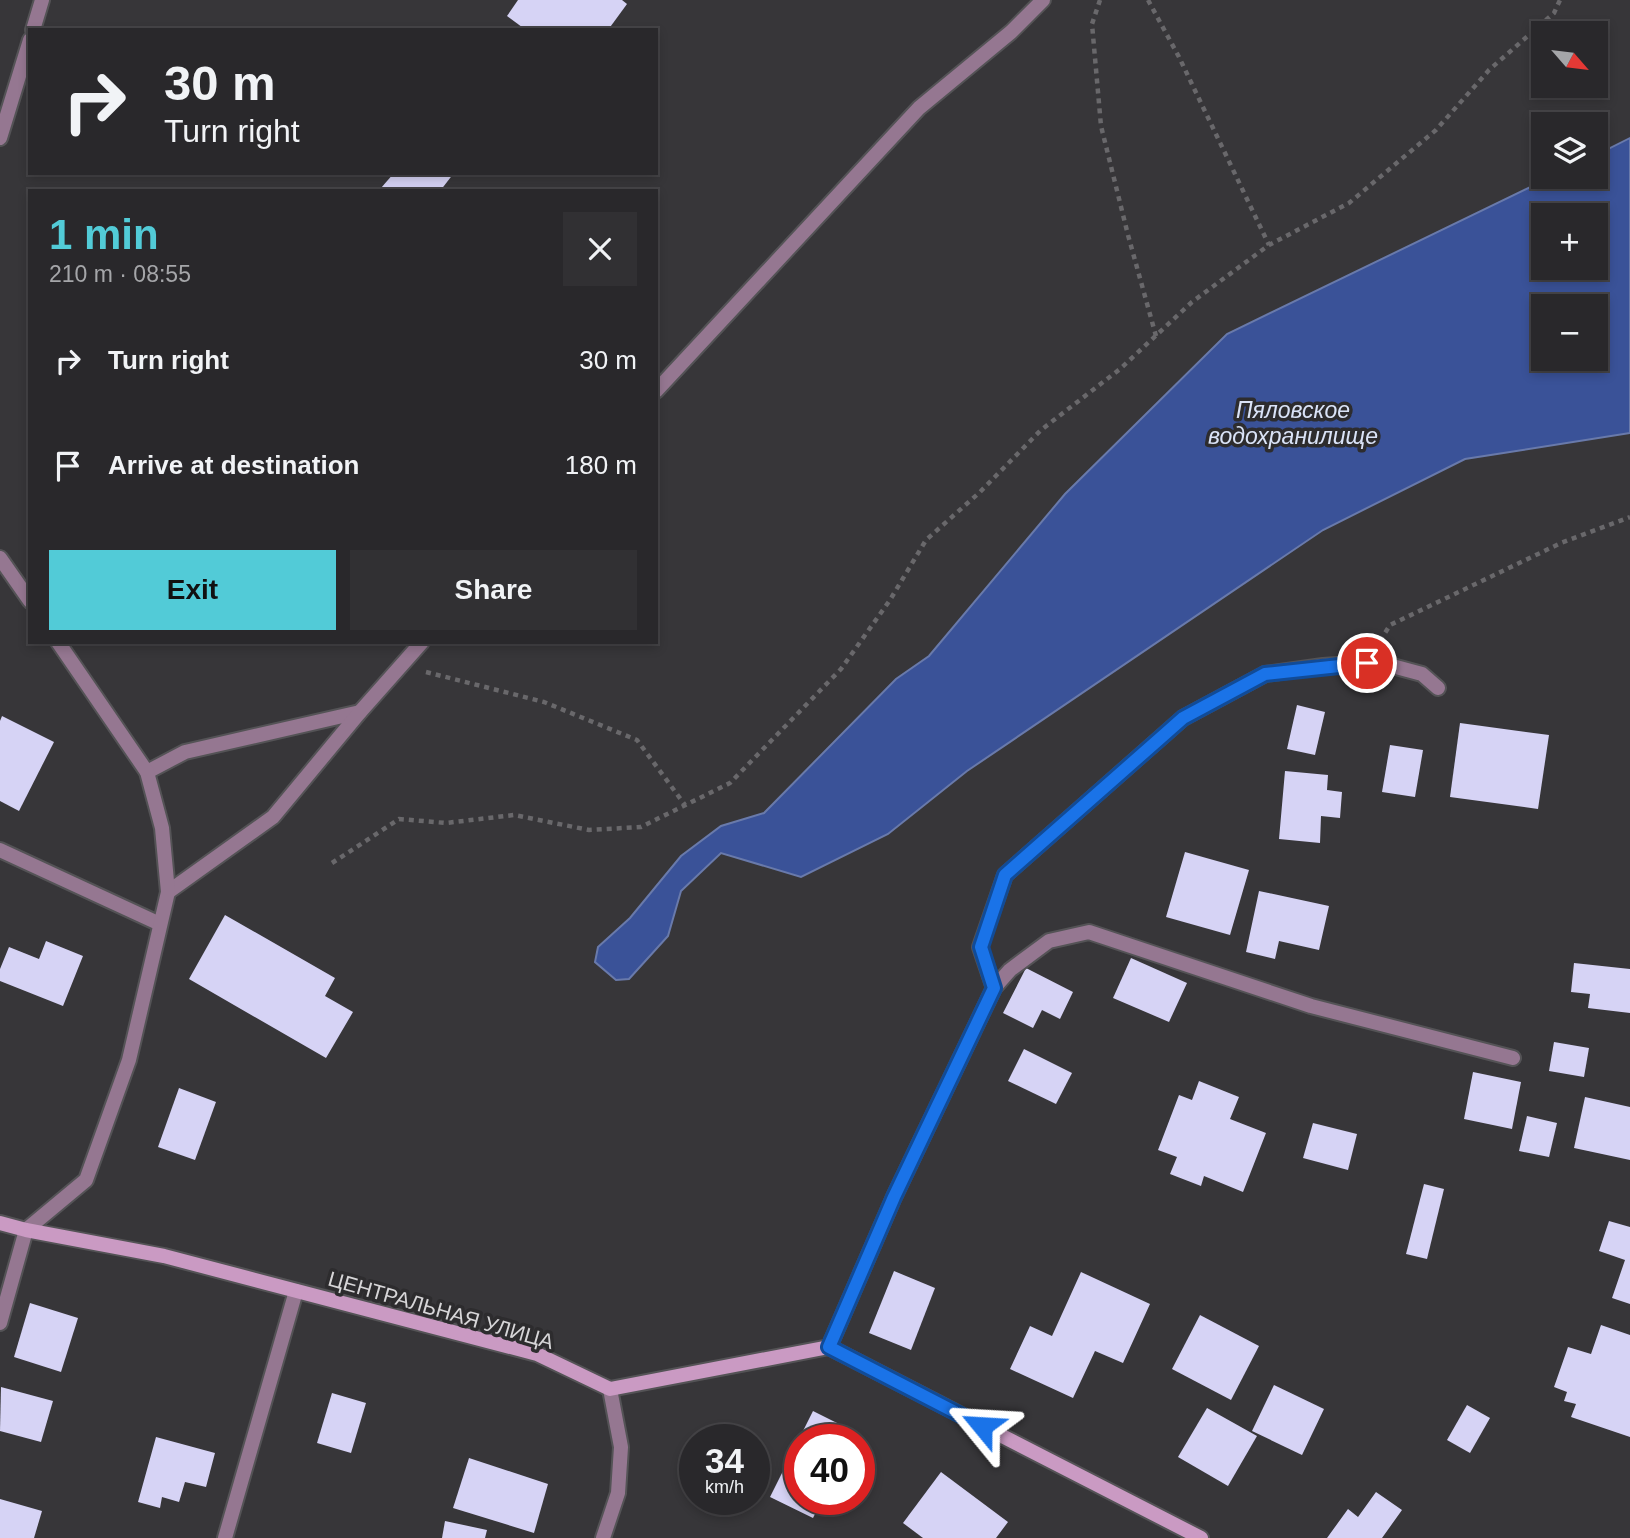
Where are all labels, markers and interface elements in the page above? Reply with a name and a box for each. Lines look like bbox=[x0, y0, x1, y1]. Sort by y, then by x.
north arrow bbox=[1531, 21, 1608, 98]
map controls bbox=[1531, 21, 1608, 371]
icon: right bbox=[49, 56, 140, 147]
text: 30 m bbox=[164, 56, 276, 110]
button: layers bbox=[1531, 112, 1608, 189]
text: Turn right bbox=[164, 113, 300, 149]
button: + bbox=[1531, 203, 1608, 280]
text: 1 min bbox=[49, 211, 159, 258]
button: close bbox=[563, 212, 637, 286]
text: 210 m · 08:55 bbox=[49, 261, 191, 287]
button: − bbox=[1531, 294, 1608, 371]
icon: right bbox=[49, 342, 87, 380]
text: Turn right bbox=[108, 345, 229, 375]
text: 30 m bbox=[579, 345, 637, 375]
water label: Пяловское водохранилище bbox=[1208, 397, 1378, 449]
icon: arrive bbox=[49, 447, 87, 485]
text: Arrive at destination bbox=[108, 450, 359, 480]
text: 180 m bbox=[565, 450, 637, 480]
button: Exit bbox=[49, 550, 336, 630]
button: Share bbox=[350, 550, 637, 630]
pin bbox=[1337, 633, 1397, 693]
icon: arrive bbox=[1348, 644, 1386, 682]
street label: ЦЕНТРАЛЬНАЯ УЛИЦА bbox=[326, 1267, 556, 1353]
position arrow bbox=[945, 1389, 1019, 1463]
speed limit sign: 40 bbox=[784, 1424, 875, 1515]
text: 34 bbox=[705, 1441, 744, 1480]
text: km/h bbox=[705, 1477, 744, 1497]

